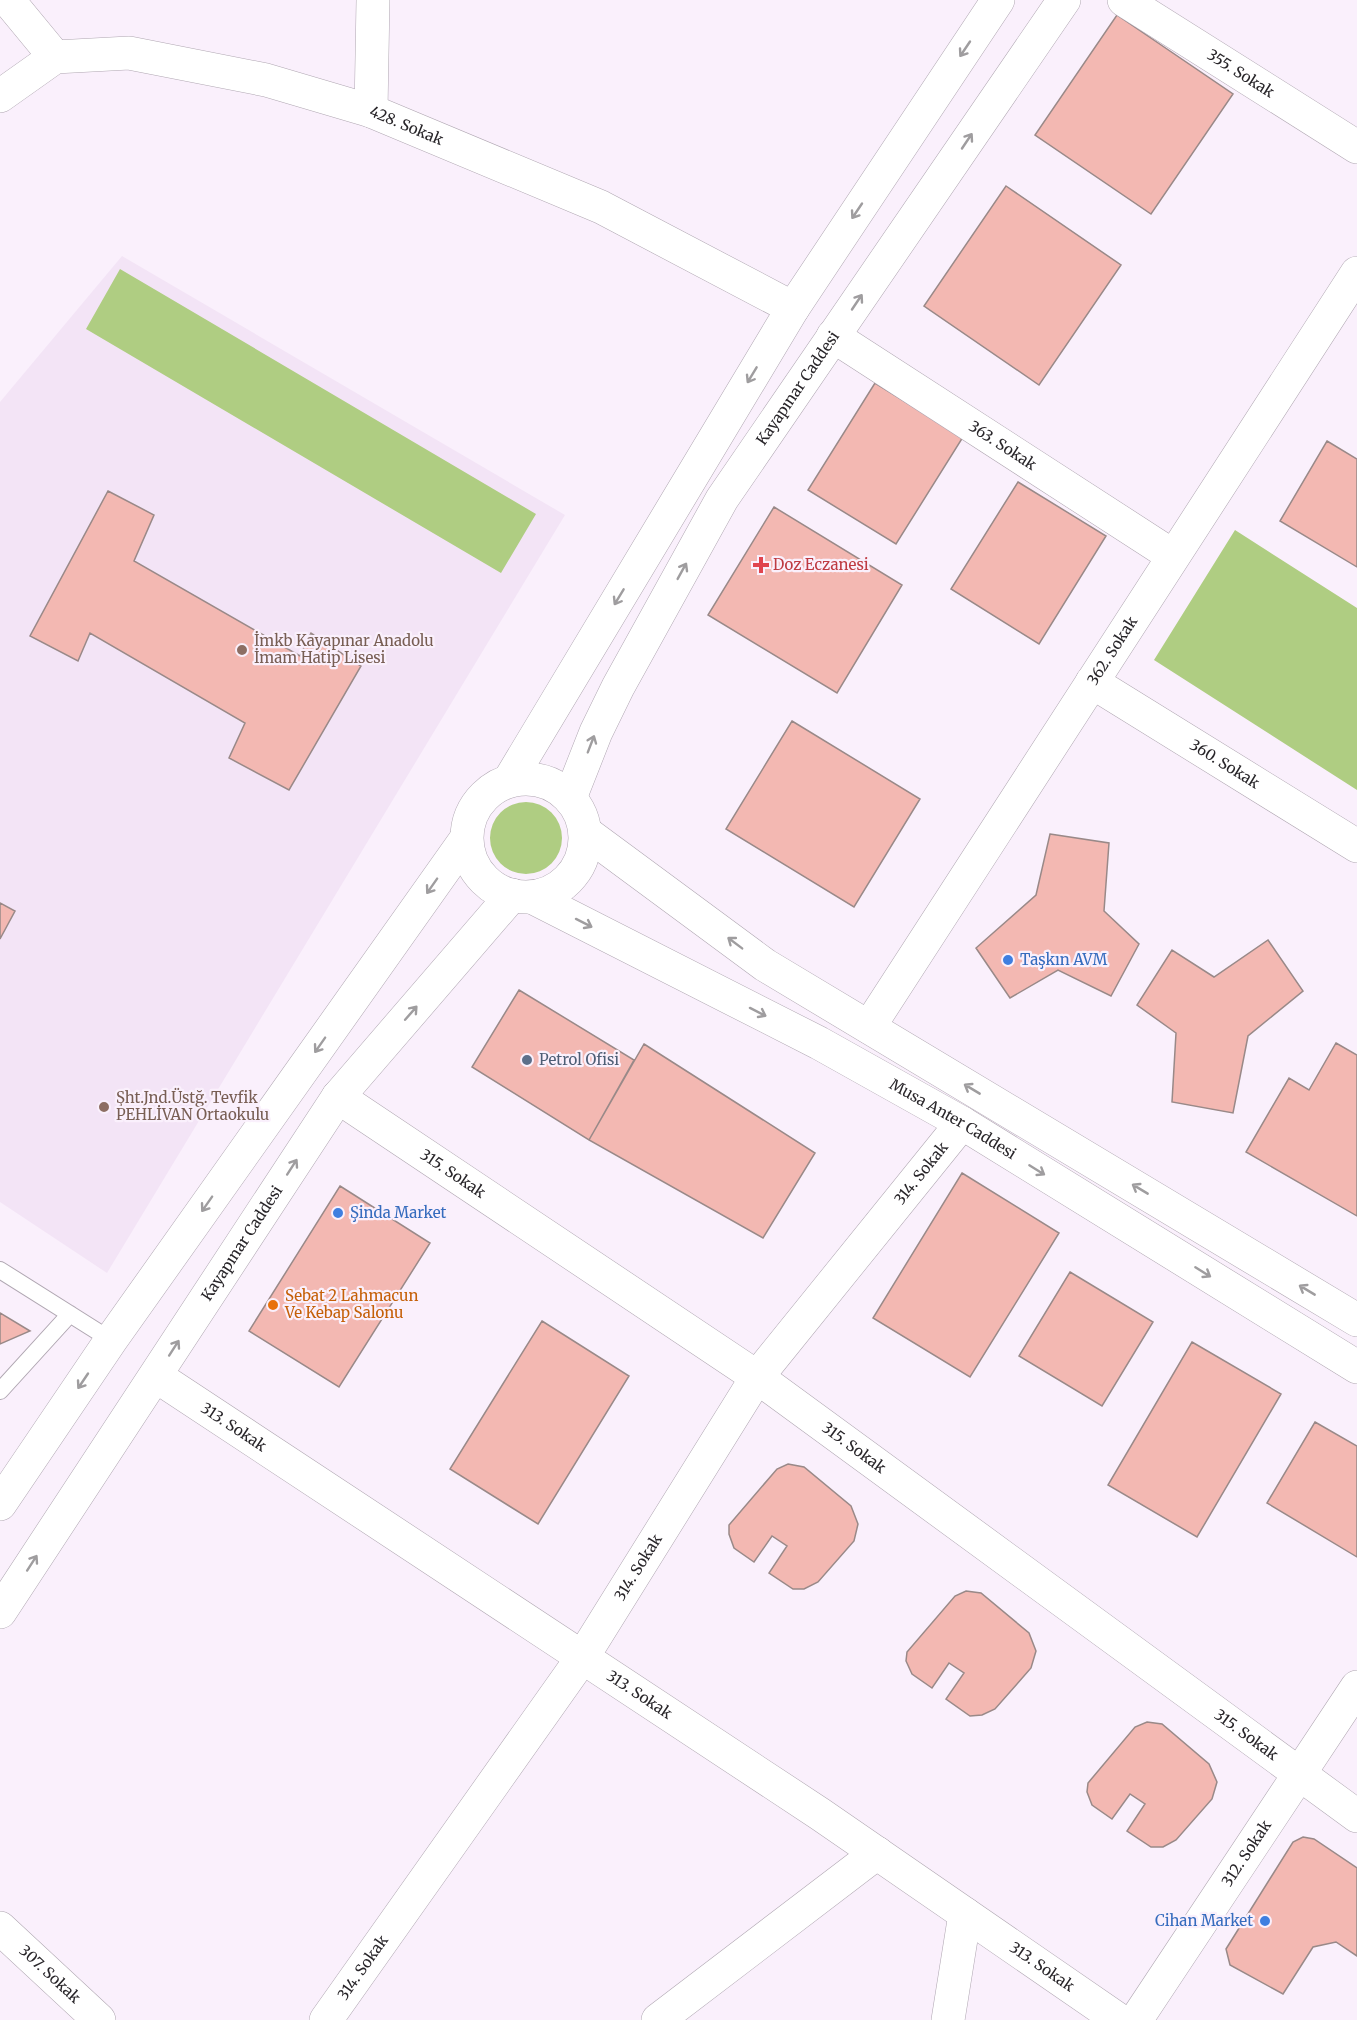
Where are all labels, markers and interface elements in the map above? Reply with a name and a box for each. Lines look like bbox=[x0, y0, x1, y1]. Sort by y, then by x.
one-way arrow bbox=[959, 40, 971, 56]
street label: 355. Sokak bbox=[1204, 45, 1279, 102]
street label: 428. Sokak bbox=[367, 101, 447, 149]
one-way arrow bbox=[961, 134, 973, 150]
one-way arrow bbox=[851, 202, 863, 219]
one-way arrow bbox=[850, 294, 863, 311]
street label: Kayapınar Caddesi bbox=[752, 327, 843, 449]
one-way arrow bbox=[746, 366, 758, 383]
street label: 363. Sokak bbox=[965, 417, 1041, 474]
place label: Doz Eczanesi bbox=[773, 555, 869, 574]
marker: Doz Eczanesi bbox=[754, 558, 768, 572]
one-way arrow bbox=[676, 563, 688, 580]
one-way arrow bbox=[613, 588, 625, 605]
street label: 362. Sokak bbox=[1083, 612, 1141, 689]
place label: İmkb Kayapınar Anadolu İmam Hatip Lisesi bbox=[254, 631, 434, 667]
marker: İmkb Kayapınar Anadolu İmam Hatip Lisesi bbox=[235, 643, 249, 657]
one-way arrow bbox=[586, 735, 597, 753]
street label: 360. Sokak bbox=[1187, 735, 1264, 793]
one-way arrow bbox=[426, 878, 438, 894]
one-way arrow bbox=[575, 918, 593, 930]
one-way arrow bbox=[728, 936, 744, 949]
place label: Taşkın AVM bbox=[1020, 950, 1108, 969]
marker: Taşkın AVM bbox=[1001, 953, 1015, 967]
one-way arrow bbox=[404, 1006, 418, 1021]
one-way arrow bbox=[749, 1006, 766, 1018]
one-way arrow bbox=[314, 1037, 326, 1053]
place label: Petrol Ofisi bbox=[539, 1050, 619, 1069]
marker: Petrol Ofisi bbox=[520, 1053, 534, 1067]
street label: Musa Anter Caddesi bbox=[886, 1074, 1020, 1163]
one-way arrow bbox=[964, 1083, 981, 1095]
place label: Şht.Jnd.Üstğ. Tevfik PEHLİVAN Ortaokulu bbox=[116, 1087, 269, 1124]
marker: Şht.Jnd.Üstğ. Tevfik PEHLİVAN Ortaokulu bbox=[97, 1100, 111, 1114]
street label: 314. Sokak bbox=[890, 1138, 952, 1208]
street label: 315. Sokak bbox=[417, 1145, 490, 1202]
one-way arrow bbox=[287, 1159, 299, 1176]
one-way arrow bbox=[1028, 1164, 1045, 1176]
street label: Kayapınar Caddesi bbox=[197, 1182, 286, 1304]
one-way arrow bbox=[1132, 1183, 1149, 1195]
one-way arrow bbox=[201, 1196, 213, 1212]
place label: Şinda Market bbox=[350, 1203, 447, 1222]
marker: Şinda Market bbox=[331, 1206, 345, 1220]
one-way arrow bbox=[1194, 1267, 1211, 1279]
one-way arrow bbox=[1299, 1283, 1316, 1295]
place label: Sebat 2 Lahmacun Ve Kebap Salonu bbox=[284, 1286, 418, 1322]
marker: Sebat 2 Lahmacun Ve Kebap Salonu bbox=[266, 1298, 280, 1312]
one-way arrow bbox=[168, 1340, 180, 1357]
one-way arrow bbox=[77, 1373, 89, 1389]
street label: 313. Sokak bbox=[198, 1398, 271, 1455]
street label: 315. Sokak bbox=[819, 1418, 890, 1477]
street label: 314. Sokak bbox=[610, 1530, 666, 1604]
one-way arrow bbox=[26, 1555, 38, 1572]
street label: 313. Sokak bbox=[603, 1666, 676, 1723]
street label: 315. Sokak bbox=[1211, 1705, 1282, 1764]
street label: 312. Sokak bbox=[1217, 1816, 1275, 1890]
place label: Cihan Market bbox=[1155, 1911, 1253, 1930]
marker: Cihan Market bbox=[1258, 1914, 1272, 1928]
street label: 314. Sokak bbox=[333, 1931, 392, 2004]
street label: 313. Sokak bbox=[1006, 1938, 1079, 1996]
street label: 307. Sokak bbox=[16, 1941, 85, 2007]

